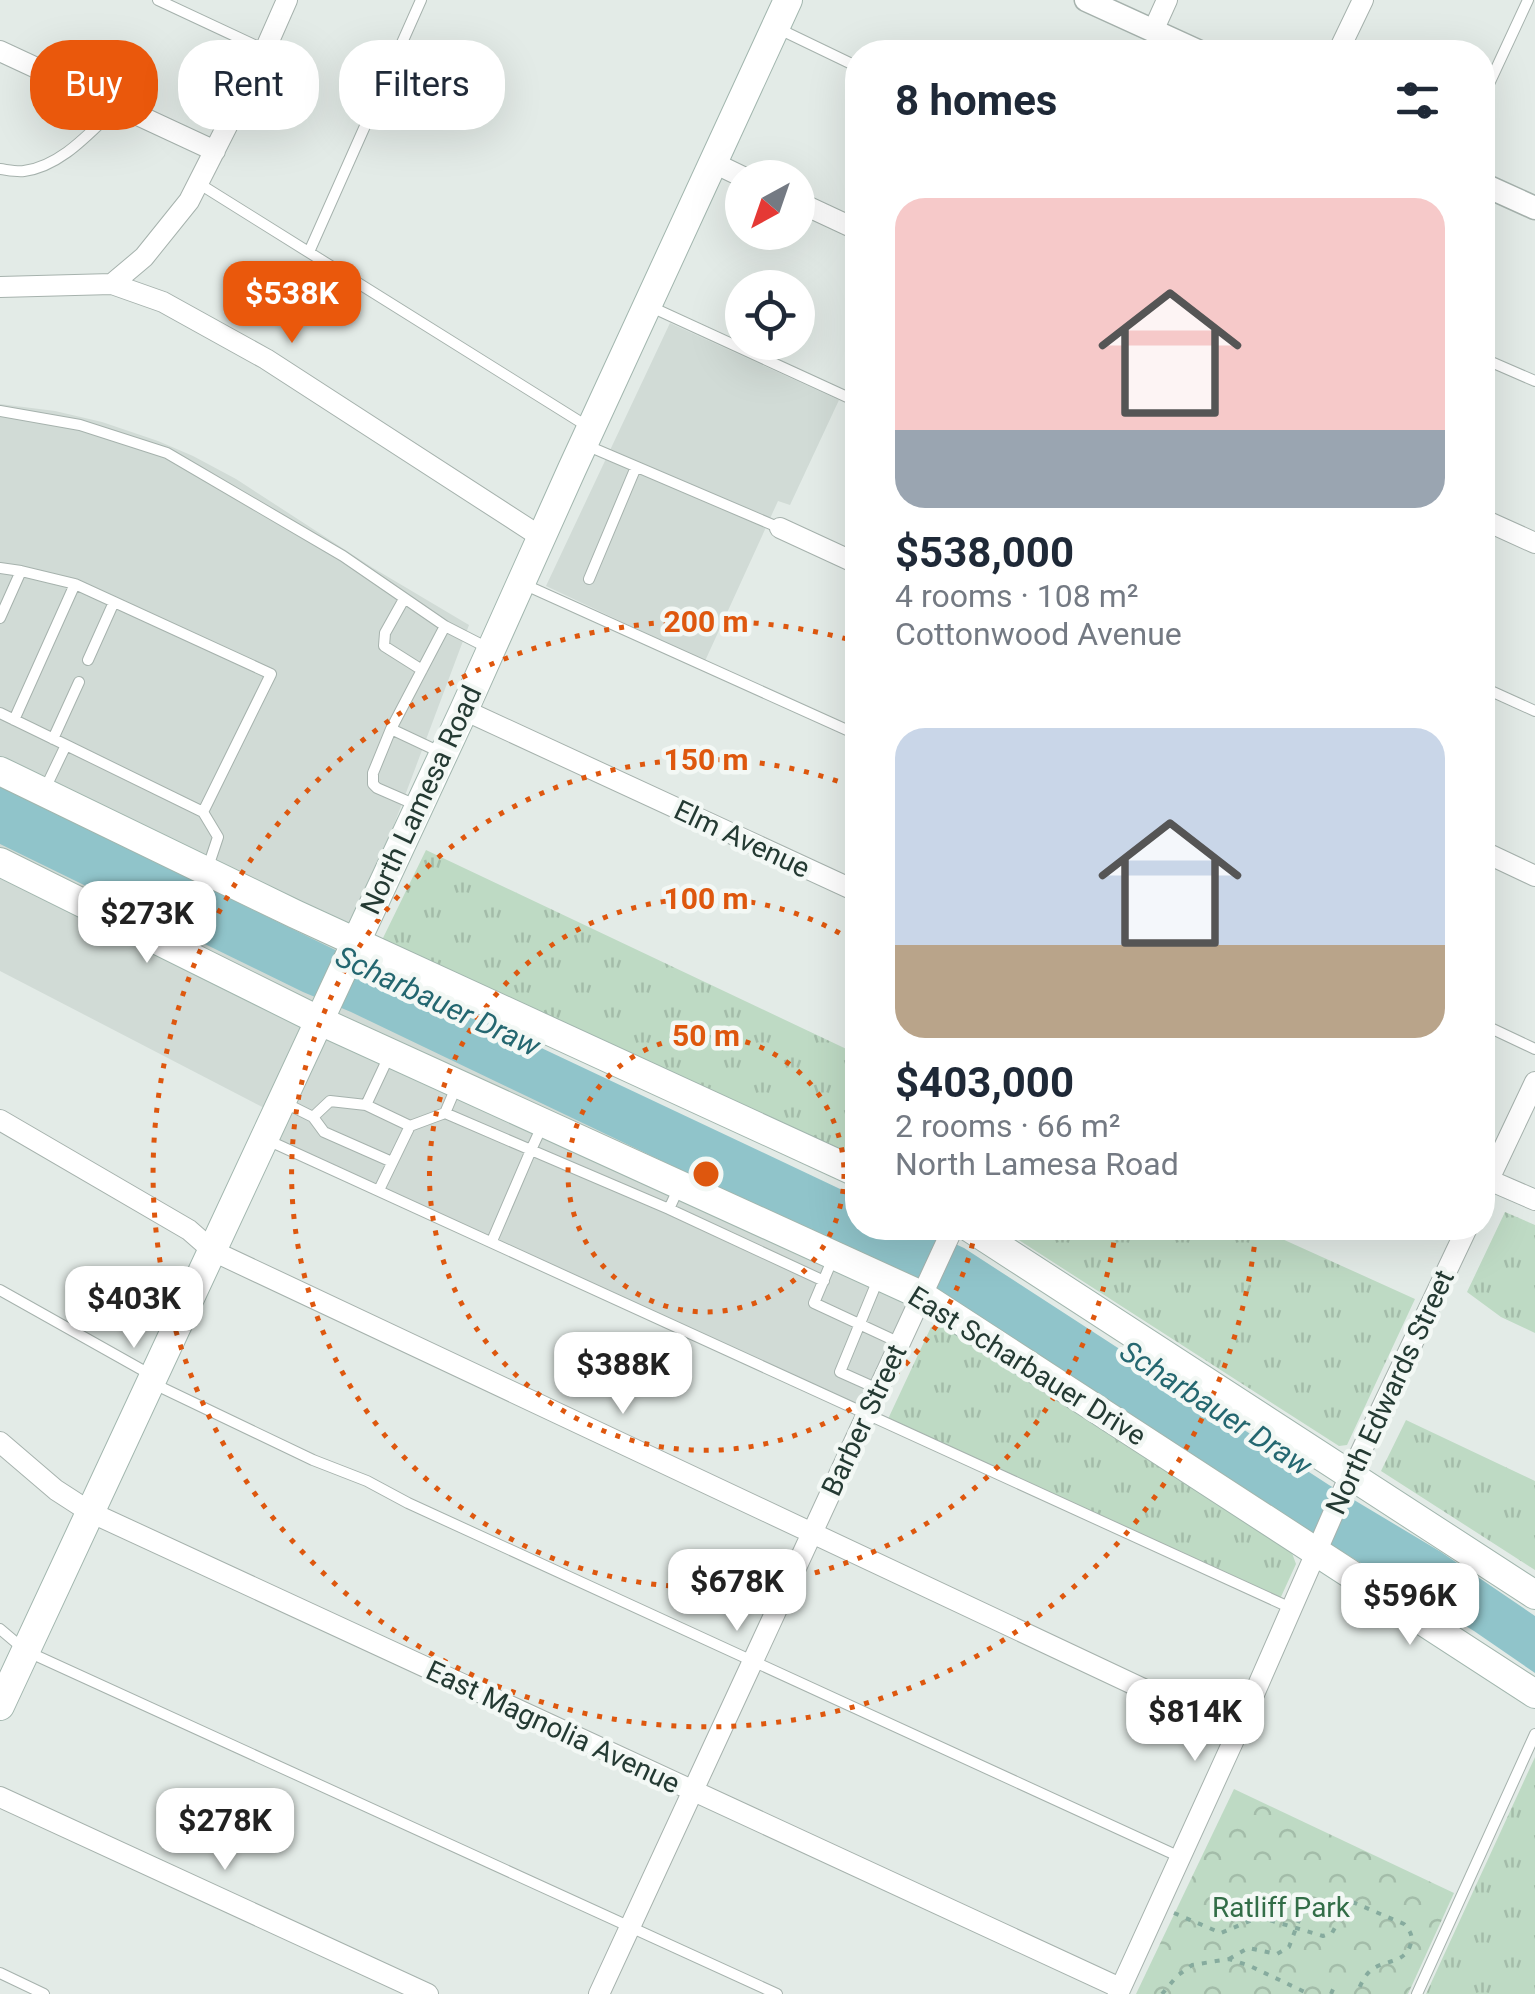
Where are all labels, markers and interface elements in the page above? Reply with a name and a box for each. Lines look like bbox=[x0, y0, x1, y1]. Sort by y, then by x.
chip: Buy bbox=[30, 40, 158, 130]
chip: Rent bbox=[178, 40, 319, 130]
chip: Filters bbox=[339, 40, 505, 130]
icon: filters bbox=[1390, 73, 1445, 128]
text: 8 homes bbox=[895, 76, 1057, 125]
north arrow bbox=[725, 160, 815, 250]
map controls bbox=[725, 160, 815, 360]
pin: $538K bbox=[222, 261, 362, 346]
icon: home bbox=[1080, 263, 1260, 443]
button: locate bbox=[725, 270, 815, 360]
text: $538K bbox=[245, 274, 339, 312]
text: $538,000 bbox=[895, 528, 1074, 577]
text: 4 rooms · 108 m² bbox=[895, 577, 1138, 615]
text: 200 m bbox=[663, 604, 749, 639]
text: Cottonwood Avenue bbox=[895, 615, 1182, 653]
street label: North Lamesa Road bbox=[354, 681, 488, 919]
text: 150 m bbox=[663, 742, 749, 777]
street label: Elm Avenue bbox=[669, 793, 815, 885]
icon: home bbox=[1080, 793, 1260, 973]
pin: $273K bbox=[77, 881, 217, 966]
text: 100 m bbox=[663, 881, 749, 916]
text: $273K bbox=[100, 894, 194, 932]
water label: Scharbauer Draw bbox=[330, 938, 547, 1064]
text: 50 m bbox=[672, 1018, 740, 1053]
text: $403,000 bbox=[895, 1058, 1074, 1107]
text: 2 rooms · 66 m² bbox=[895, 1107, 1120, 1145]
text: North Lamesa Road bbox=[895, 1145, 1179, 1183]
centre of rings bbox=[688, 1156, 724, 1192]
street label: North Edwards Street bbox=[1319, 1265, 1461, 1519]
pin: $403K bbox=[64, 1266, 204, 1351]
text: $403K bbox=[87, 1279, 181, 1317]
street label: East Scharbauer Drive bbox=[902, 1279, 1152, 1453]
pin: $388K bbox=[553, 1332, 693, 1417]
water label: Scharbauer Draw bbox=[1114, 1333, 1319, 1484]
street label: Barber Street bbox=[815, 1339, 913, 1501]
text: $388K bbox=[576, 1345, 670, 1383]
pin: $678K bbox=[667, 1549, 807, 1634]
text: $678K bbox=[690, 1562, 784, 1600]
pin: $596K bbox=[1340, 1563, 1480, 1648]
text: $596K bbox=[1363, 1576, 1457, 1614]
street label: East Magnolia Avenue bbox=[421, 1654, 685, 1800]
pin: $814K bbox=[1125, 1679, 1265, 1764]
text: $814K bbox=[1148, 1692, 1242, 1730]
pin: $278K bbox=[155, 1788, 295, 1873]
text: $278K bbox=[178, 1801, 272, 1839]
park label: Ratliff Park bbox=[1212, 1891, 1351, 1924]

